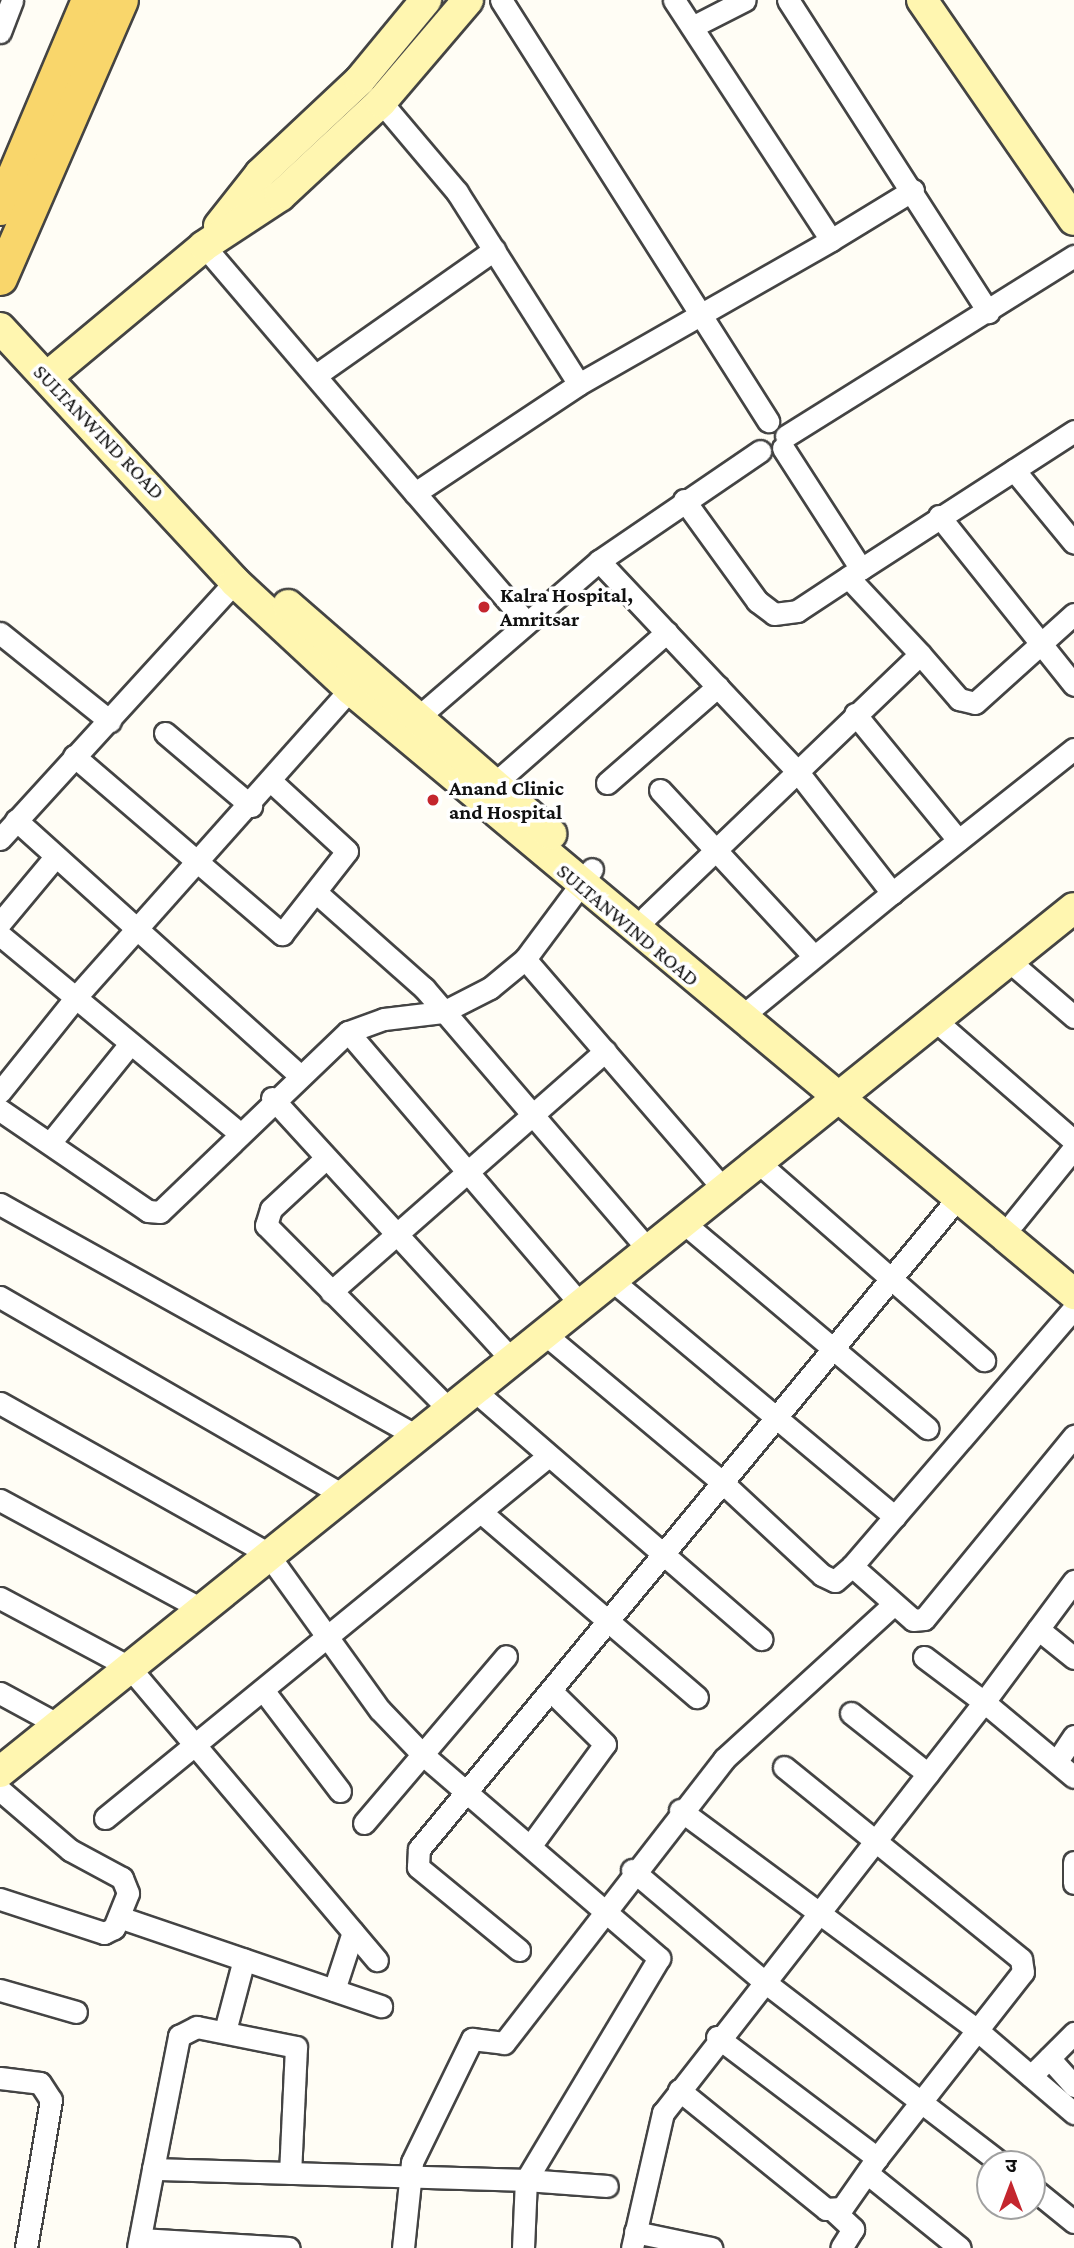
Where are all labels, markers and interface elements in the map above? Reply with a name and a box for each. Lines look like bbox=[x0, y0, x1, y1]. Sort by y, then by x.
street label: SULTANWIND ROAD bbox=[28, 359, 170, 505]
place label: Kalra Hospital, Amritsar bbox=[500, 582, 633, 632]
marker: Kalra Hospital, Amritsar bbox=[474, 597, 494, 617]
place label: Anand Clinic and Hospital bbox=[449, 775, 564, 825]
marker: Anand Clinic and Hospital bbox=[423, 790, 443, 810]
street label: SULTANWIND ROAD bbox=[552, 858, 704, 992]
north arrow bbox=[976, 2150, 1046, 2220]
text: उ bbox=[1005, 2155, 1017, 2176]

